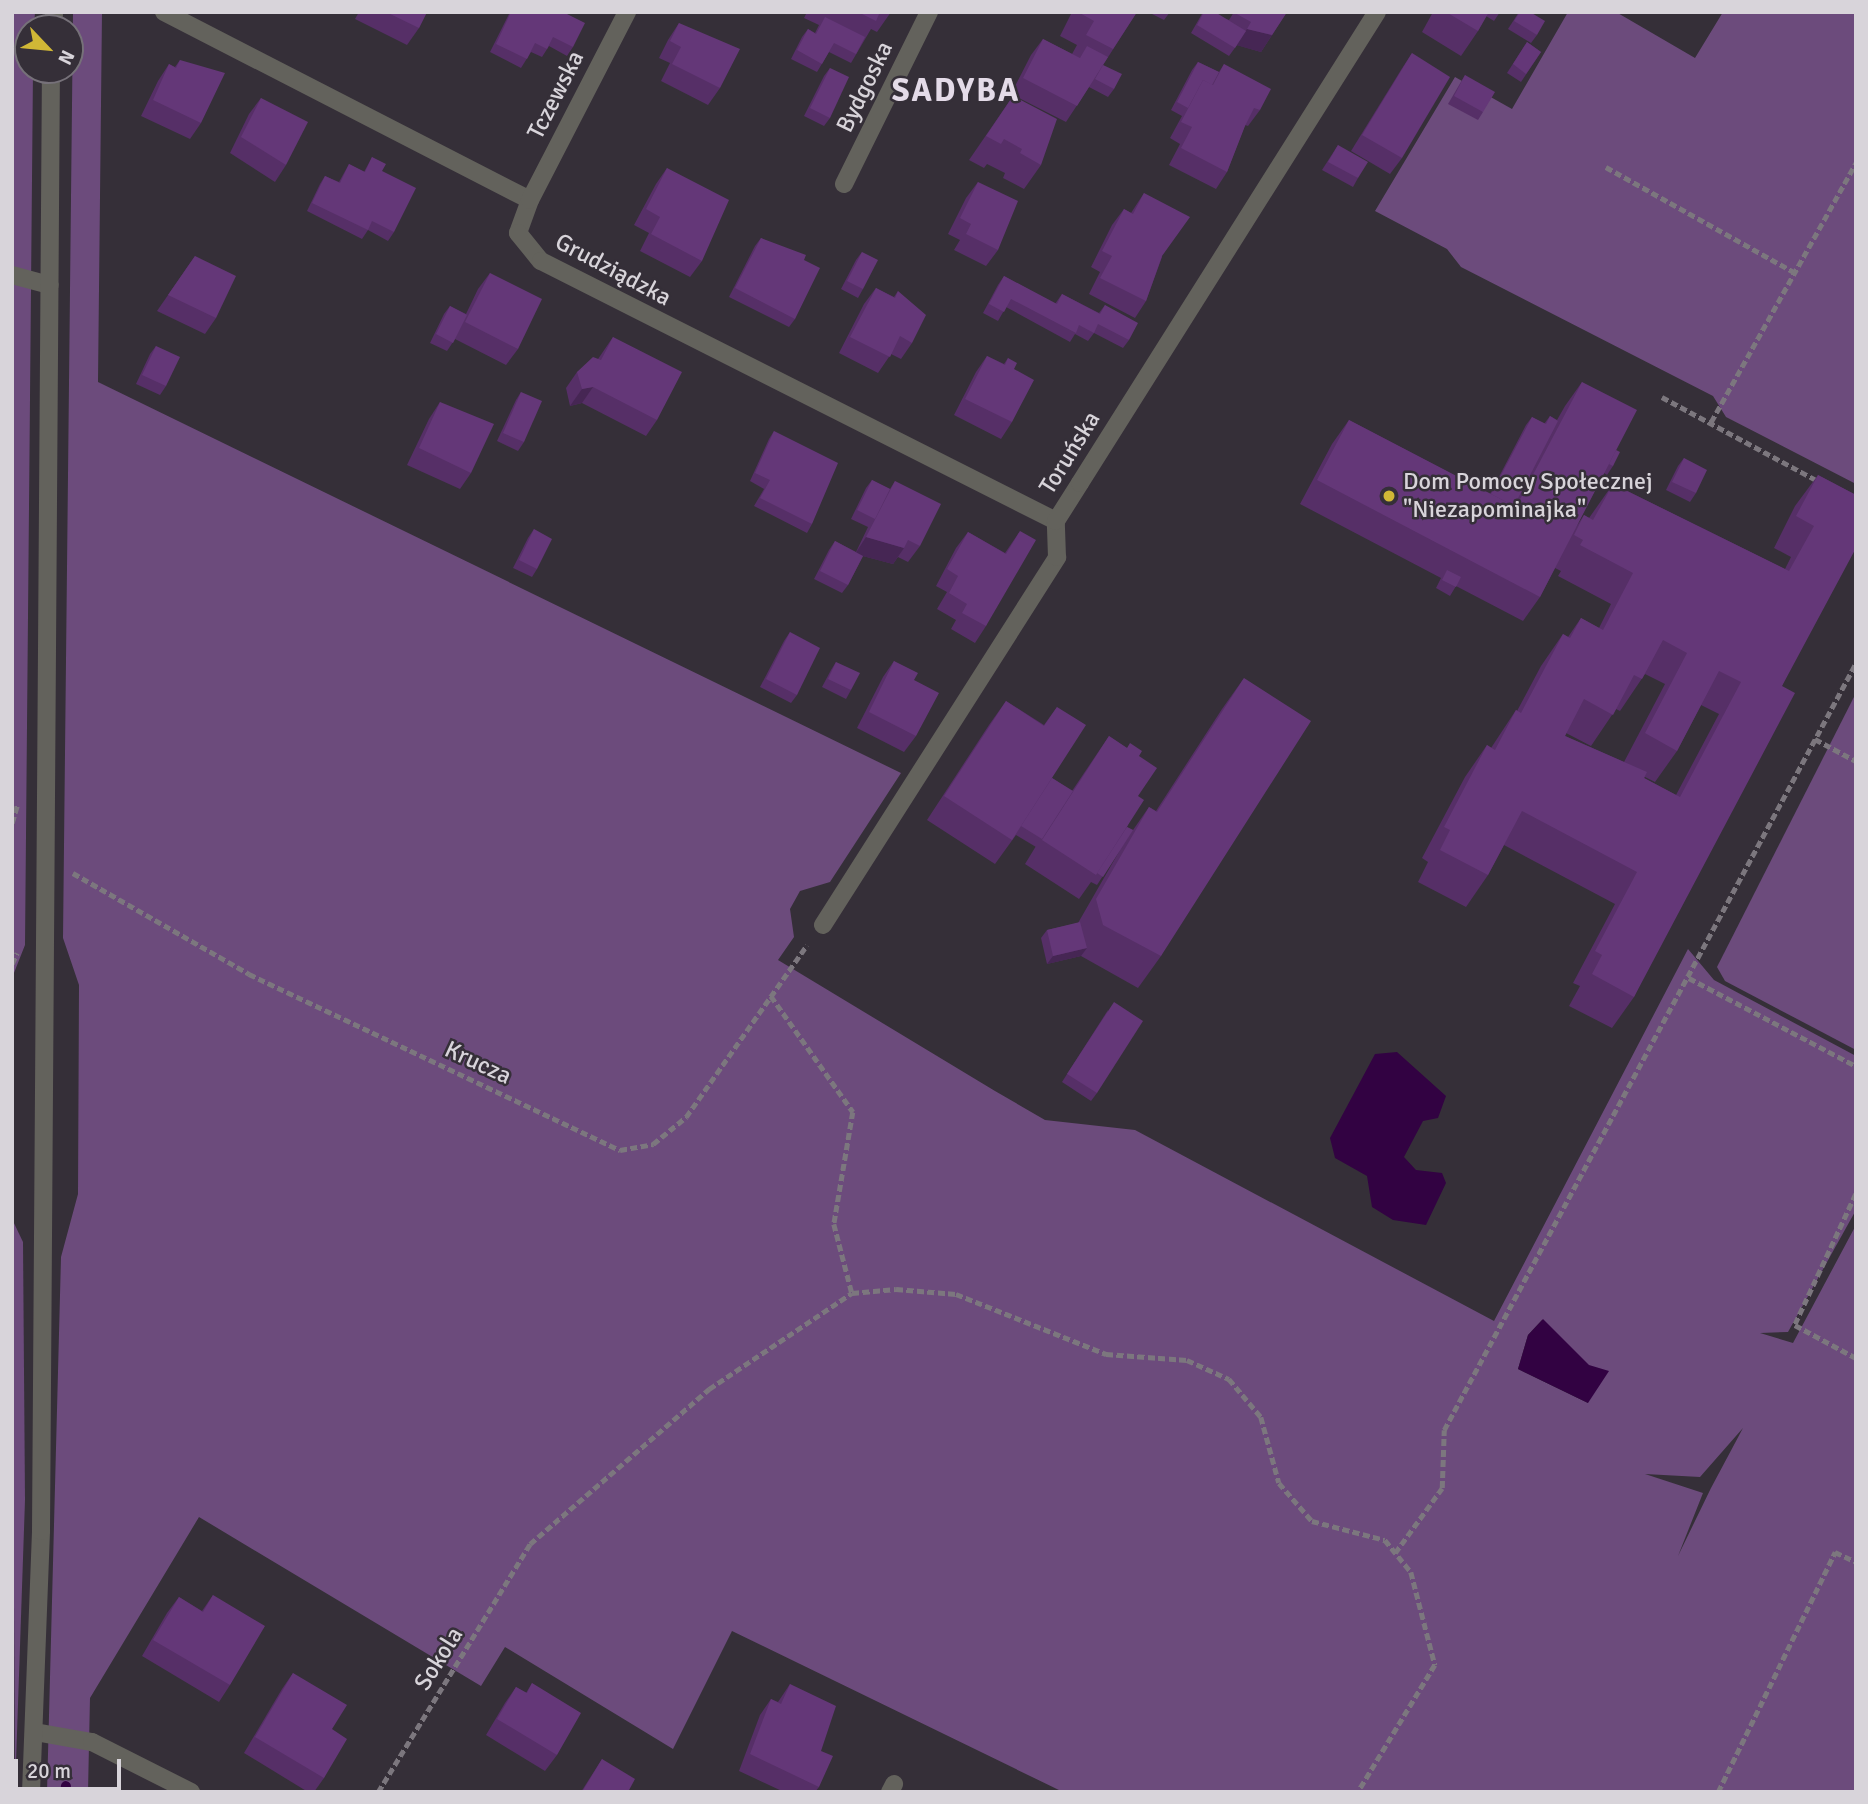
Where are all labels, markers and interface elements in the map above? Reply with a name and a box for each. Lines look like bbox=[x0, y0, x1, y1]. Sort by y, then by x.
north arrow bbox=[14, 14, 84, 84]
street label: Bydgoska bbox=[831, 37, 899, 137]
text: N bbox=[52, 46, 80, 69]
street label: Tczewska bbox=[522, 46, 590, 144]
district label: SADYBA bbox=[892, 72, 1020, 110]
street label: Grudziądzka bbox=[550, 227, 676, 313]
street label: Toruńska bbox=[1033, 406, 1107, 500]
place label: Dom Pomocy Społecznej "Niezapominajka" bbox=[1403, 468, 1653, 524]
marker: Dom Pomocy Społecznej "Niezapominajka" bbox=[1381, 488, 1397, 504]
street label: Krucza bbox=[440, 1035, 516, 1091]
street label: Sokola bbox=[408, 1622, 470, 1696]
scale bar bbox=[18, 1744, 124, 1788]
text: 20 m bbox=[27, 1758, 71, 1784]

